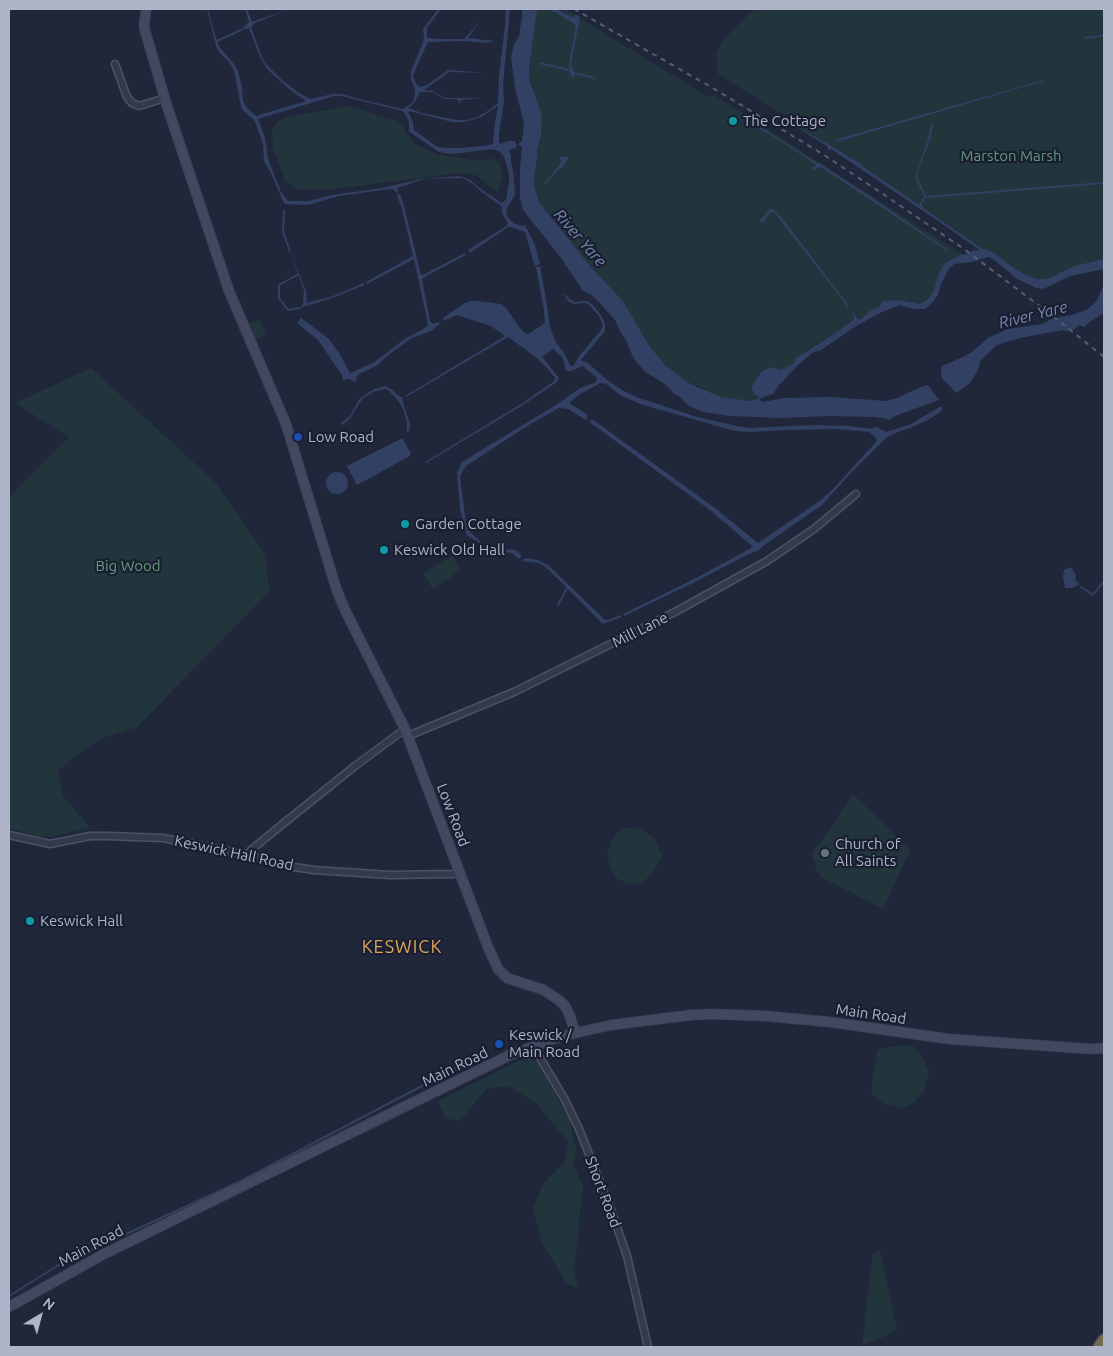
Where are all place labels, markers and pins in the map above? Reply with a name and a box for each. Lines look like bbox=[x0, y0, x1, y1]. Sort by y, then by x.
place label: The Cottage bbox=[743, 112, 826, 130]
marker: The Cottage bbox=[727, 115, 739, 127]
place label: Low Road bbox=[308, 428, 374, 446]
marker: Low Road bbox=[292, 431, 304, 443]
place label: Garden Cottage bbox=[415, 515, 522, 533]
marker: Garden Cottage bbox=[399, 518, 411, 530]
place label: Keswick Old Hall bbox=[394, 541, 505, 559]
marker: Keswick Old Hall bbox=[378, 544, 390, 556]
place label: Church of All Saints bbox=[835, 835, 900, 870]
marker: Church of All Saints bbox=[819, 847, 831, 859]
place label: Keswick Hall bbox=[40, 912, 123, 930]
marker: Keswick Hall bbox=[24, 915, 36, 927]
place label: Keswick / Main Road bbox=[509, 1026, 580, 1061]
marker: Keswick / Main Road bbox=[493, 1038, 505, 1050]

